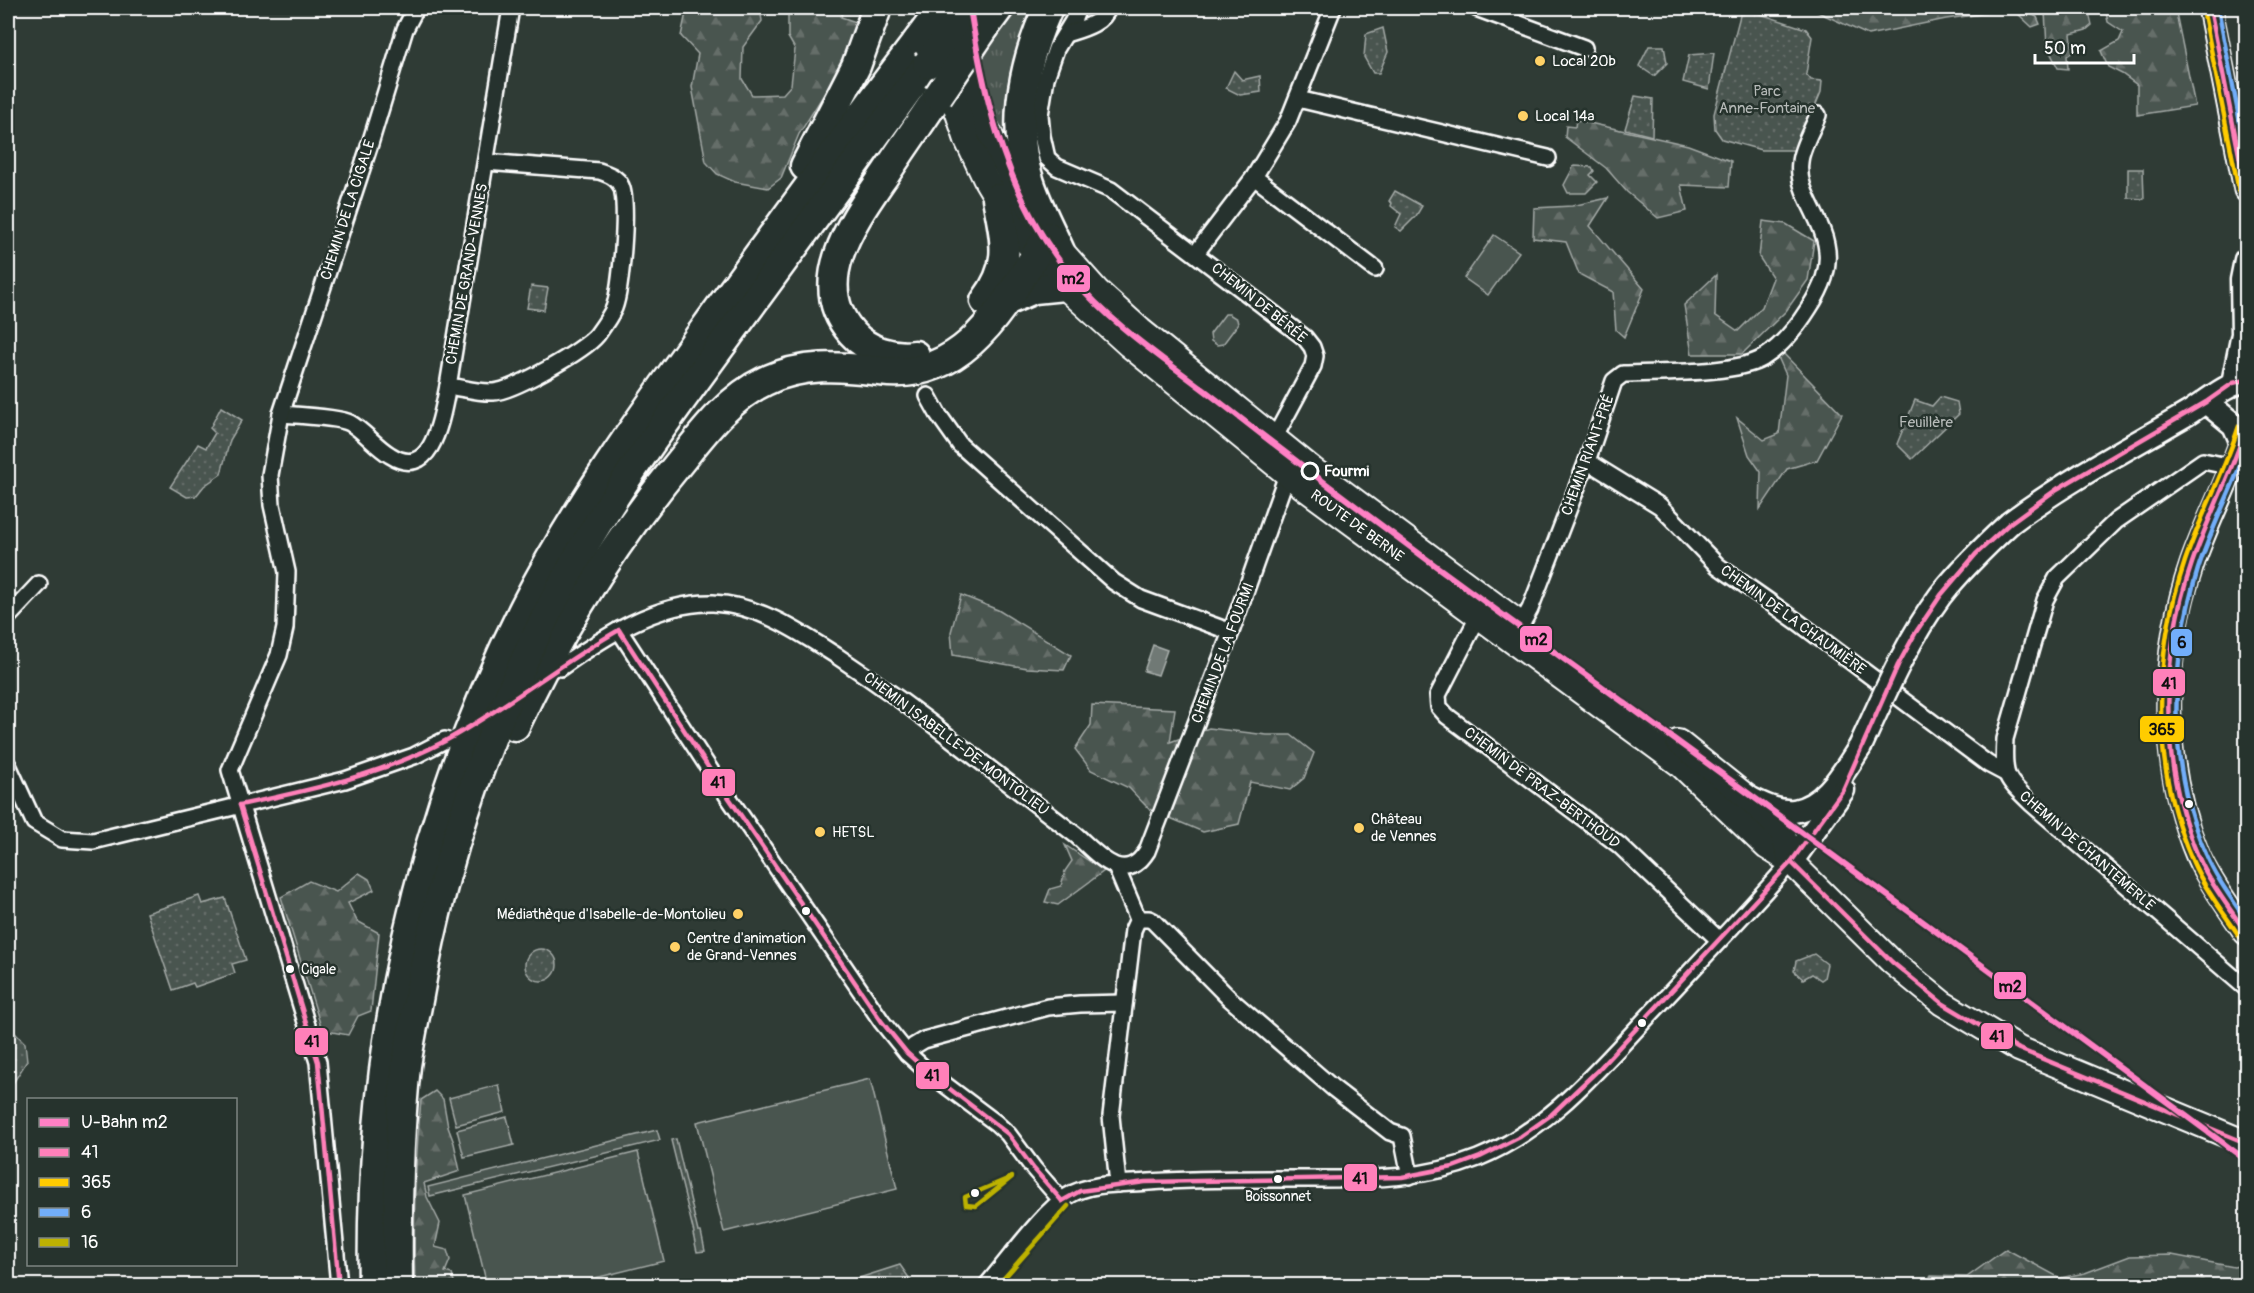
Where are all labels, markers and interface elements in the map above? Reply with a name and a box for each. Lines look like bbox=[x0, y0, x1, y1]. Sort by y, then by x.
scale bar bbox=[2035, 27, 2134, 65]
text: 50 m bbox=[2044, 37, 2086, 60]
place label: Local 20b bbox=[1552, 52, 1616, 71]
marker: Local 20b bbox=[1533, 54, 1547, 68]
park label: Parc Anne-Fontaine bbox=[1719, 82, 1816, 118]
place label: Local 14a bbox=[1535, 107, 1595, 126]
marker: Local 14a bbox=[1516, 109, 1530, 123]
street label: CHEMIN DE LA CIGALE bbox=[316, 137, 380, 283]
street label: CHEMIN DE GRAND-VENNES bbox=[442, 182, 492, 366]
street label: CHEMIN DE BÉRÉE bbox=[1207, 259, 1311, 347]
line badge: m2 bbox=[1056, 264, 1091, 293]
text: m2 bbox=[1061, 269, 1085, 289]
street label: CHEMIN RIANT-PRÉ bbox=[1557, 392, 1619, 518]
park label: Feuillère bbox=[1899, 413, 1953, 432]
marker: Fourmi bbox=[1301, 462, 1319, 480]
place label: Fourmi bbox=[1324, 462, 1370, 481]
street label: ROUTE DE BERNE bbox=[1307, 486, 1408, 566]
street label: CHEMIN DE LA CHAUMIÈRE bbox=[1717, 561, 1870, 679]
street label: CHEMIN DE LA FOURMI bbox=[1187, 580, 1259, 726]
line badge: m2 bbox=[1519, 625, 1553, 653]
line badge: 6 bbox=[2170, 628, 2193, 657]
text: m2 bbox=[1524, 630, 1548, 650]
text: 6 bbox=[2177, 633, 2187, 653]
street label: CHEMIN ISABELLE-DE-MONTOLIEU bbox=[860, 668, 1052, 820]
line badge: 41 bbox=[2152, 668, 2186, 697]
text: 41 bbox=[2161, 674, 2177, 694]
line badge: 365 bbox=[2139, 715, 2185, 743]
text: 365 bbox=[2149, 720, 2176, 740]
street label: CHEMIN DE PRAZ-BERTHOUD bbox=[1460, 723, 1624, 853]
line badge: 41 bbox=[701, 768, 736, 797]
text: 41 bbox=[710, 773, 726, 793]
street label: CHEMIN DE CHANTEMERLE bbox=[2015, 787, 2159, 915]
unlabelled marker bbox=[2183, 798, 2195, 810]
place label: Château de Vennes bbox=[1371, 810, 1437, 846]
marker: Château de Vennes bbox=[1352, 821, 1366, 835]
place label: HETSL bbox=[832, 823, 875, 842]
marker: HETSL bbox=[813, 825, 827, 839]
place label: Médiathèque d'Isabelle-de-Montolieu bbox=[497, 905, 726, 924]
unlabelled marker bbox=[800, 905, 812, 917]
marker: Médiathèque d'Isabelle-de-Montolieu bbox=[731, 907, 745, 921]
place label: Centre d'animation de Grand-Vennes bbox=[687, 929, 806, 965]
marker: Centre d'animation de Grand-Vennes bbox=[668, 940, 682, 954]
place label: Cigale bbox=[301, 961, 336, 978]
marker: Cigale bbox=[284, 963, 296, 975]
line badge: m2 bbox=[1993, 971, 2027, 1000]
text: m2 bbox=[1998, 977, 2022, 997]
unlabelled marker bbox=[1636, 1017, 1648, 1029]
line badge: 41 bbox=[1980, 1022, 2014, 1050]
line badge: 41 bbox=[294, 1027, 329, 1056]
text: 41 bbox=[1989, 1027, 2005, 1047]
text: 41 bbox=[304, 1032, 320, 1052]
line badge: 41 bbox=[915, 1061, 950, 1090]
text: 41 bbox=[924, 1066, 940, 1086]
legend bbox=[27, 1098, 237, 1266]
text: U-Bahn m2 bbox=[81, 1111, 168, 1134]
text: 41 bbox=[81, 1141, 98, 1164]
line badge: 41 bbox=[1343, 1163, 1378, 1192]
text: 41 bbox=[1352, 1169, 1368, 1189]
text: 365 bbox=[81, 1171, 111, 1194]
marker: Boissonnet bbox=[1272, 1173, 1284, 1185]
unlabelled marker bbox=[969, 1187, 981, 1199]
place label: Boissonnet bbox=[1245, 1188, 1311, 1205]
text: 6 bbox=[81, 1201, 91, 1224]
text: 16 bbox=[81, 1231, 99, 1254]

